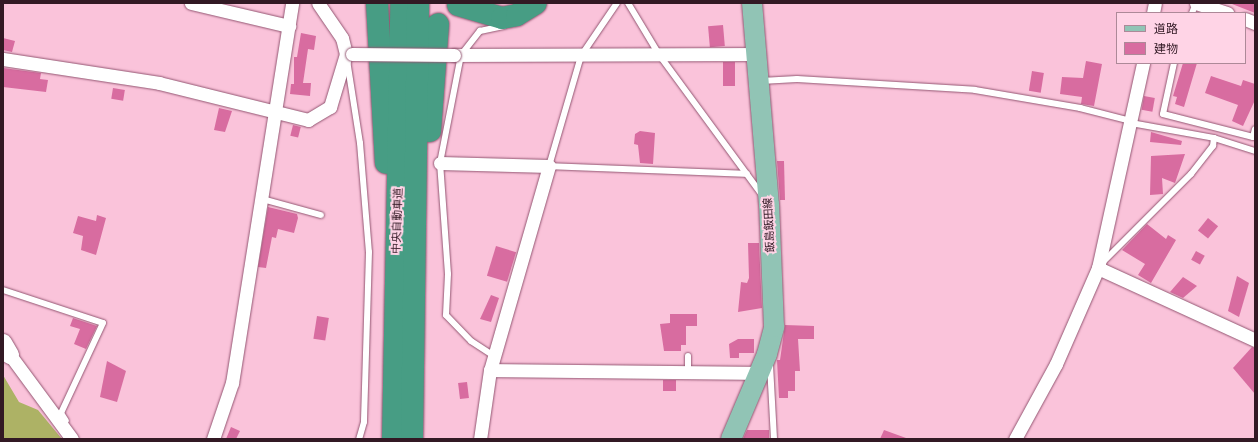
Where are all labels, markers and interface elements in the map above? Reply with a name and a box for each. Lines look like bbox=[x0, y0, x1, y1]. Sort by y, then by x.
legend bbox=[1116, 12, 1246, 64]
text: 道路 bbox=[1154, 21, 1178, 37]
text: 建物 bbox=[1154, 41, 1178, 57]
street label: 中央自動車道 bbox=[390, 188, 406, 254]
street label: 飯島飯田線 bbox=[762, 197, 778, 253]

